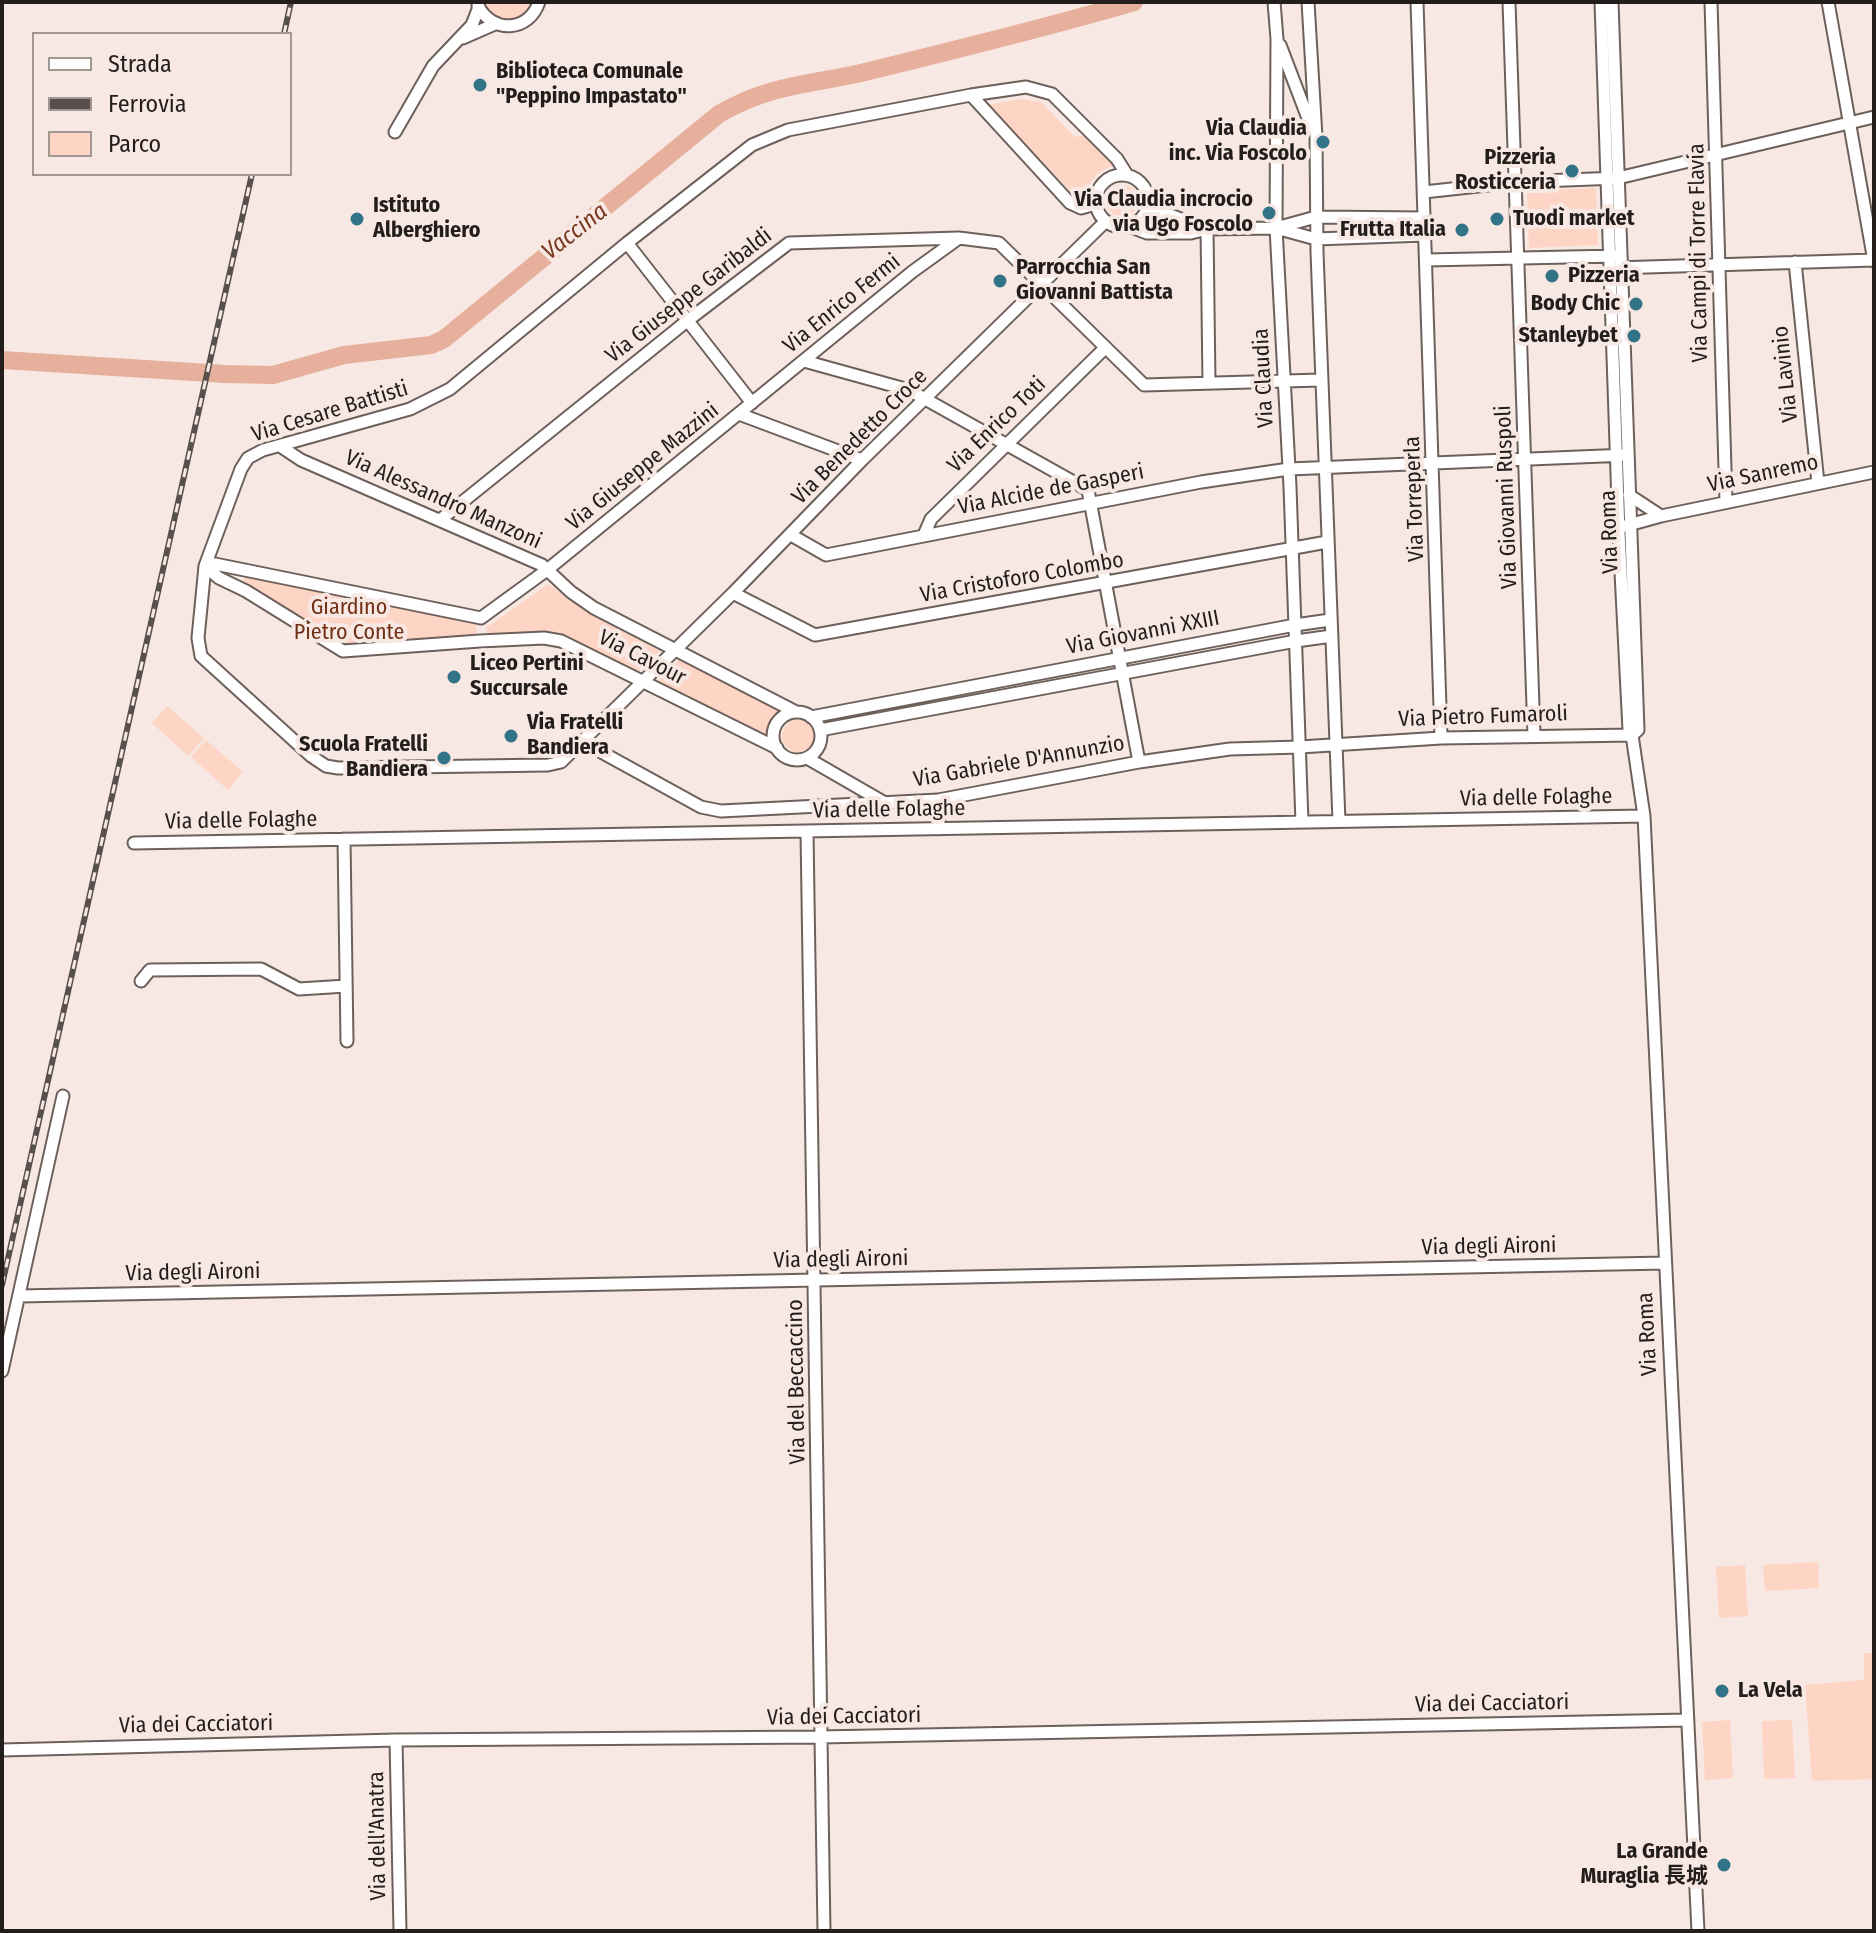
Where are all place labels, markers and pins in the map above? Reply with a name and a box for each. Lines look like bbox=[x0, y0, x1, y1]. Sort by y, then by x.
place label: Biblioteca Comunale "Peppino Impastato" bbox=[496, 59, 687, 110]
marker: Biblioteca Comunale "Peppino Impastato" bbox=[471, 76, 489, 94]
place label: Via Claudia inc. Via Foscolo bbox=[1169, 116, 1307, 168]
marker: Via Claudia inc. Via Foscolo bbox=[1314, 133, 1332, 151]
place label: Pizzeria Rosticceria bbox=[1455, 145, 1556, 196]
marker: Pizzeria Rosticceria bbox=[1563, 162, 1581, 180]
place label: Via Claudia incrocio via Ugo Foscolo bbox=[1074, 187, 1253, 238]
place label: Istituto Alberghiero bbox=[373, 193, 480, 244]
marker: Via Claudia incrocio via Ugo Foscolo bbox=[1260, 204, 1278, 222]
place label: Tuodì market bbox=[1513, 206, 1634, 232]
marker: Istituto Alberghiero bbox=[348, 210, 366, 228]
marker: Tuodì market bbox=[1488, 210, 1506, 228]
place label: Frutta Italia bbox=[1340, 217, 1446, 243]
marker: Frutta Italia bbox=[1453, 221, 1471, 239]
place label: Parrocchia San Giovanni Battista bbox=[1016, 255, 1173, 306]
place label: Pizzeria bbox=[1568, 263, 1640, 289]
marker: Pizzeria bbox=[1543, 267, 1561, 285]
marker: Parrocchia San Giovanni Battista bbox=[991, 272, 1009, 290]
place label: Body Chic bbox=[1531, 291, 1620, 317]
marker: Body Chic bbox=[1627, 295, 1645, 313]
place label: Stanleybet bbox=[1518, 323, 1618, 349]
marker: Stanleybet bbox=[1625, 327, 1643, 345]
place label: Liceo Pertini Succursale bbox=[470, 651, 584, 702]
marker: Liceo Pertini Succursale bbox=[445, 668, 463, 686]
place label: Via Fratelli Bandiera bbox=[527, 710, 623, 762]
marker: Via Fratelli Bandiera bbox=[502, 727, 520, 745]
place label: Scuola Fratelli Bandiera bbox=[299, 732, 428, 784]
marker: Scuola Fratelli Bandiera bbox=[435, 749, 453, 767]
place label: La Vela bbox=[1738, 1678, 1803, 1704]
marker: La Vela bbox=[1713, 1682, 1731, 1700]
place label: La Grande Muraglia 長城 bbox=[1580, 1839, 1708, 1890]
marker: La Grande Muraglia 長城 bbox=[1715, 1856, 1733, 1874]

